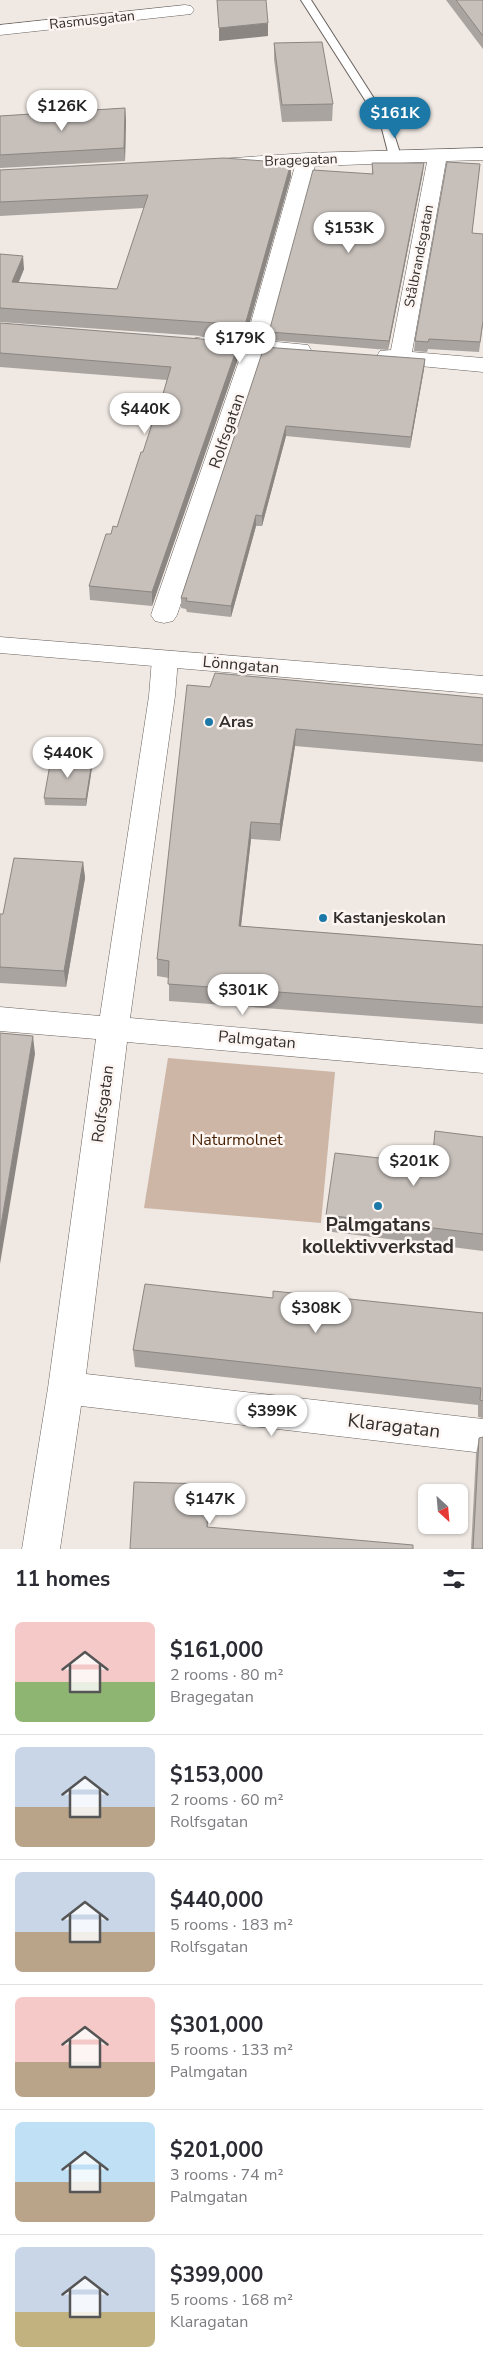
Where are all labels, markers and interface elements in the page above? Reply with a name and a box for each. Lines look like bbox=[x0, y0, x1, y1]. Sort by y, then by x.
street label: Rasmusgatan bbox=[48, 6, 136, 34]
pin: $126K bbox=[27, 90, 97, 132]
text: $126K bbox=[37, 95, 87, 117]
pin: $161K bbox=[360, 96, 430, 139]
text: $161K bbox=[370, 102, 420, 124]
street label: Bragegatan bbox=[264, 149, 338, 171]
street label: Stålbrandsgatan bbox=[400, 203, 438, 309]
pin: $153K bbox=[314, 212, 384, 254]
text: $153K bbox=[324, 217, 374, 239]
pin: $179K bbox=[205, 322, 275, 364]
text: $179K bbox=[215, 327, 265, 349]
street label: Rolfsgatan bbox=[204, 391, 250, 471]
pin: $440K bbox=[110, 392, 180, 435]
text: $440K bbox=[120, 398, 170, 420]
street label: Lönngatan bbox=[202, 651, 280, 679]
place label: Aras bbox=[219, 711, 254, 733]
marker: Aras bbox=[203, 716, 215, 728]
pin: $440K bbox=[33, 736, 103, 779]
text: $440K bbox=[43, 742, 93, 764]
place label: Kastanjeskolan bbox=[333, 907, 446, 929]
marker: Kastanjeskolan bbox=[317, 912, 329, 924]
pin: $301K bbox=[208, 974, 278, 1016]
text: $301K bbox=[218, 979, 268, 1001]
street label: Palmgatan bbox=[217, 1026, 297, 1054]
street label: Rolfsgatan bbox=[87, 1064, 119, 1144]
park label: Naturmolnet bbox=[191, 1129, 283, 1151]
pin: $201K bbox=[379, 1144, 449, 1187]
text: $201K bbox=[389, 1150, 439, 1172]
marker: Palmgatans kollektivverkstad bbox=[372, 1200, 384, 1212]
place label: Palmgatans kollektivverkstad bbox=[302, 1212, 454, 1260]
pin: $308K bbox=[281, 1292, 351, 1334]
text: $308K bbox=[291, 1297, 341, 1319]
pin: $399K bbox=[237, 1394, 307, 1437]
text: $399K bbox=[247, 1400, 297, 1422]
street label: Klaragatan bbox=[346, 1407, 442, 1445]
pin: $147K bbox=[175, 1482, 245, 1525]
north arrow bbox=[418, 1484, 468, 1534]
map controls bbox=[418, 1484, 468, 1534]
text: $147K bbox=[185, 1488, 235, 1510]
text: 11 homes bbox=[15, 1565, 110, 1593]
icon: filters bbox=[440, 1565, 468, 1593]
text: $161,000 bbox=[170, 1636, 263, 1664]
icon: home bbox=[55, 1642, 115, 1702]
text: 2 rooms · 80 m² bbox=[170, 1664, 283, 1686]
text: Bragegatan bbox=[170, 1686, 254, 1708]
text: $153,000 bbox=[170, 1761, 263, 1789]
icon: home bbox=[55, 1767, 115, 1827]
text: 2 rooms · 60 m² bbox=[170, 1789, 283, 1811]
text: Rolfsgatan bbox=[170, 1811, 248, 1833]
text: $440,000 bbox=[170, 1886, 263, 1914]
icon: home bbox=[55, 1892, 115, 1952]
text: 5 rooms · 183 m² bbox=[170, 1914, 293, 1936]
text: Rolfsgatan bbox=[170, 1936, 248, 1958]
text: $301,000 bbox=[170, 2011, 263, 2039]
icon: home bbox=[55, 2017, 115, 2077]
text: 5 rooms · 133 m² bbox=[170, 2039, 293, 2061]
text: Palmgatan bbox=[170, 2061, 248, 2083]
text: $201,000 bbox=[170, 2136, 263, 2164]
icon: home bbox=[55, 2142, 115, 2202]
text: 3 rooms · 74 m² bbox=[170, 2164, 283, 2186]
text: Palmgatan bbox=[170, 2186, 248, 2208]
text: $399,000 bbox=[170, 2261, 263, 2289]
icon: home bbox=[55, 2267, 115, 2327]
text: 5 rooms · 168 m² bbox=[170, 2289, 293, 2311]
text: Klaragatan bbox=[170, 2311, 248, 2333]

